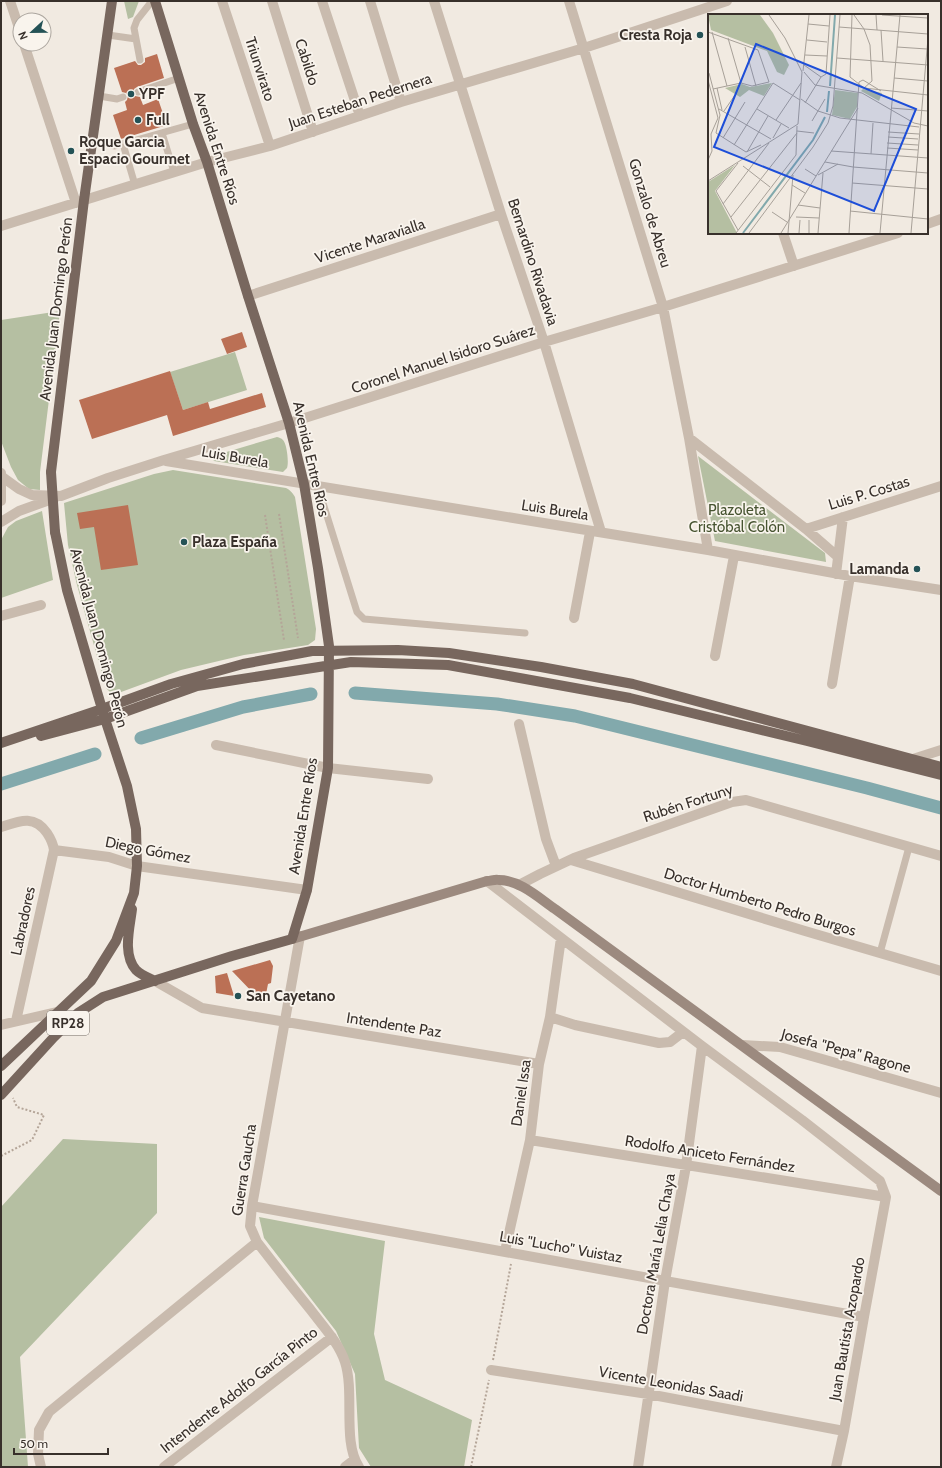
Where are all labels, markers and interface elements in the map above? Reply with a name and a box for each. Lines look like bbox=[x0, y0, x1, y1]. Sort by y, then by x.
north arrow bbox=[12, 12, 52, 52]
inset map bbox=[708, 14, 928, 234]
place label: Cresta Roja bbox=[619, 26, 693, 44]
text: N bbox=[15, 30, 31, 42]
marker: Cresta Roja bbox=[695, 30, 705, 40]
street label: Triunvirato bbox=[241, 35, 279, 103]
street label: Cabildo bbox=[291, 36, 323, 88]
street label: Juan Esteban Pedernera bbox=[285, 69, 435, 133]
place label: YPF bbox=[138, 85, 165, 103]
marker: YPF bbox=[126, 89, 136, 99]
street label: Avenida Entre Ríos bbox=[190, 89, 244, 207]
place label: Full bbox=[146, 111, 170, 129]
marker: Full bbox=[133, 115, 143, 125]
place label: Roque Garcia Espacio Gourmet bbox=[79, 133, 190, 168]
marker: Roque Garcia Espacio Gourmet bbox=[66, 146, 76, 156]
street label: Gonzalo de Abreu bbox=[625, 156, 675, 270]
street label: Bernardino Rivadavia bbox=[504, 196, 562, 329]
street label: Vicente Maravialla bbox=[313, 214, 428, 267]
street label: Avenida Juan Domingo Perón bbox=[36, 216, 76, 402]
street label: Coronel Manuel Isidoro Suárez bbox=[349, 321, 537, 397]
street label: Avenida Entre Ríos bbox=[289, 400, 333, 518]
street label: Luis Burela bbox=[200, 442, 271, 472]
street label: Luis P. Costas bbox=[826, 472, 912, 514]
street label: Luis Burela bbox=[520, 496, 591, 524]
park label: Plazoleta Cristóbal Colón bbox=[689, 501, 785, 536]
place label: Plaza España bbox=[192, 533, 277, 551]
marker: Plaza España bbox=[179, 537, 189, 547]
street label: Avenida Juan Domingo Perón bbox=[66, 546, 132, 730]
place label: Lamanda bbox=[849, 560, 910, 578]
marker: Lamanda bbox=[912, 564, 922, 574]
street label: Avenida Entre Ríos bbox=[285, 756, 321, 876]
street label: Rubén Fortuny bbox=[641, 780, 736, 826]
street label: Diego Gómez bbox=[104, 833, 192, 867]
street label: Doctor Humberto Pedro Burgos bbox=[662, 864, 858, 940]
street label: Labradores bbox=[7, 885, 39, 957]
place label: San Cayetano bbox=[246, 987, 336, 1005]
marker: San Cayetano bbox=[233, 991, 243, 1001]
street label: Intendente Paz bbox=[345, 1009, 443, 1041]
road number: RP28 bbox=[47, 1011, 89, 1035]
street label: Josefa "Pepa" Ragone bbox=[778, 1025, 913, 1077]
street label: Daniel Issa bbox=[507, 1058, 535, 1128]
street label: Guerra Gaucha bbox=[228, 1122, 260, 1217]
street label: Rodolfo Aniceto Fernández bbox=[624, 1132, 796, 1176]
street label: Doctora María Lelia Chaya bbox=[633, 1171, 679, 1336]
street label: Luis "Lucho" Vuistaz bbox=[498, 1227, 624, 1267]
street label: Juan Bautista Azopardo bbox=[825, 1256, 869, 1403]
street label: Intendente Adolfo García Pinto bbox=[157, 1323, 321, 1457]
street label: Vicente Leonidas Saadi bbox=[597, 1362, 745, 1406]
scale bar bbox=[14, 1430, 108, 1456]
text: 50 m bbox=[20, 1436, 48, 1451]

